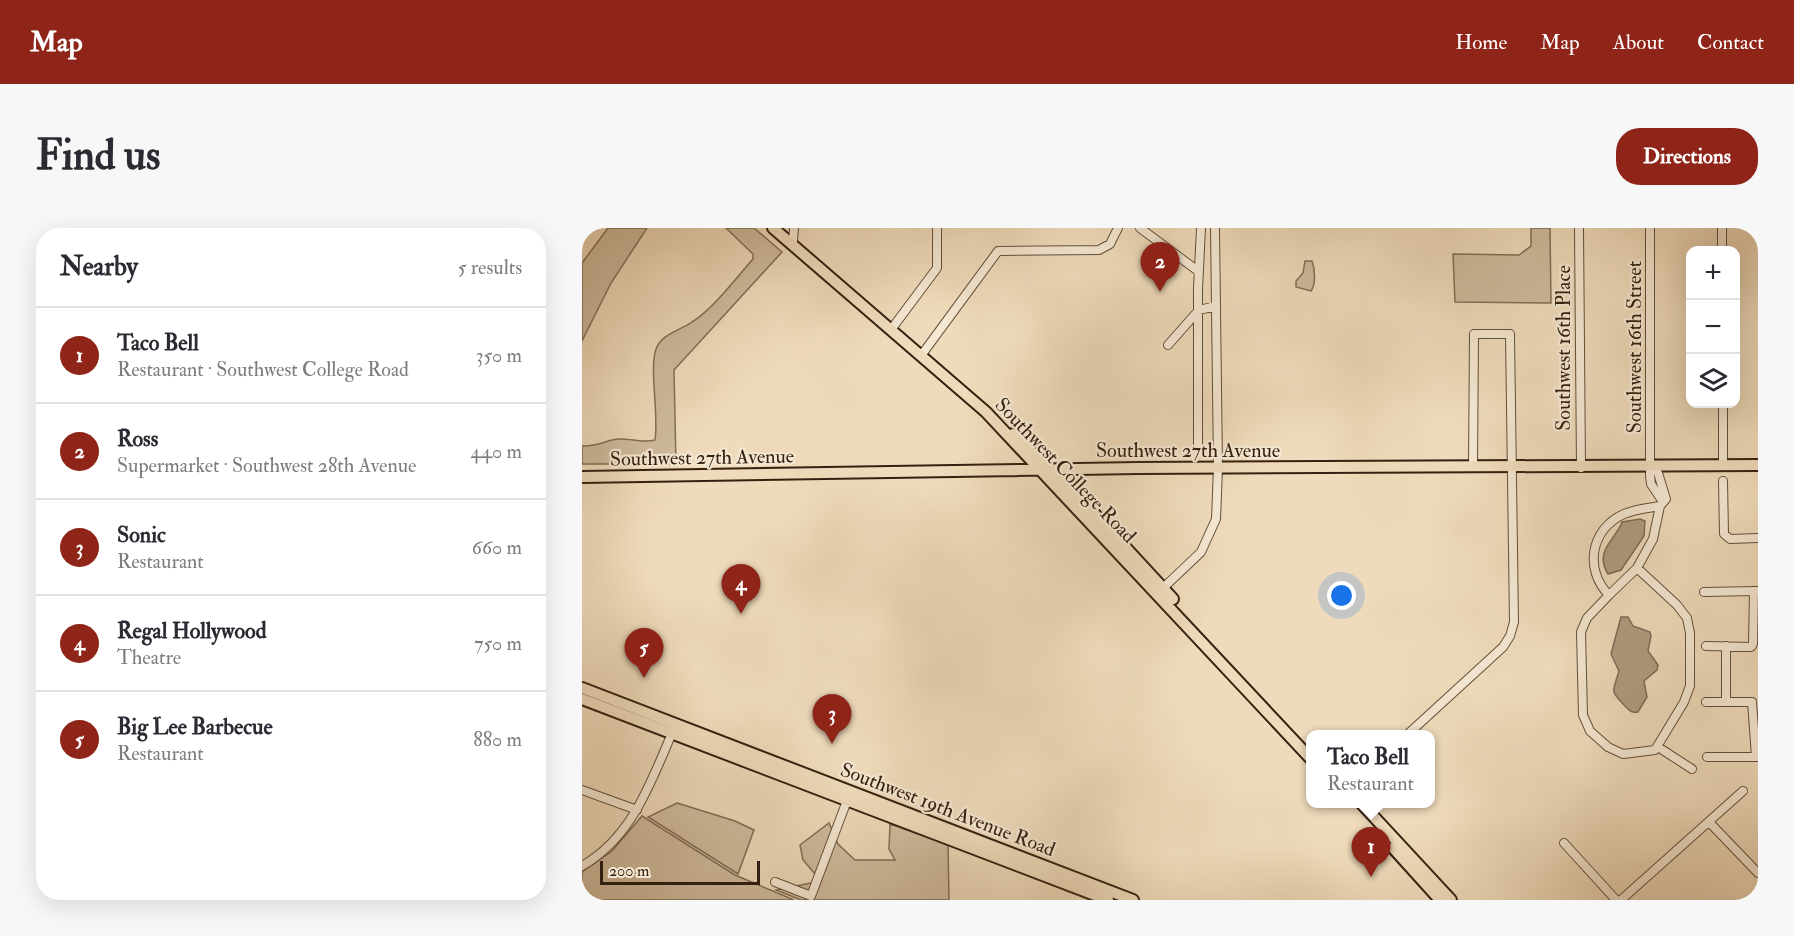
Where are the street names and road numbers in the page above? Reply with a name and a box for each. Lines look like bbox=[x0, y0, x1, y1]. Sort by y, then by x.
street label: Southwest 16th Street bbox=[1622, 260, 1647, 433]
street label: Southwest 16th Place bbox=[1551, 265, 1576, 431]
street label: Southwest College Road bbox=[990, 392, 1142, 548]
street label: Southwest 27th Avenue bbox=[1096, 438, 1280, 463]
street label: Southwest 27th Avenue bbox=[610, 443, 794, 472]
street label: Southwest 19th Avenue Road bbox=[837, 757, 1059, 862]

